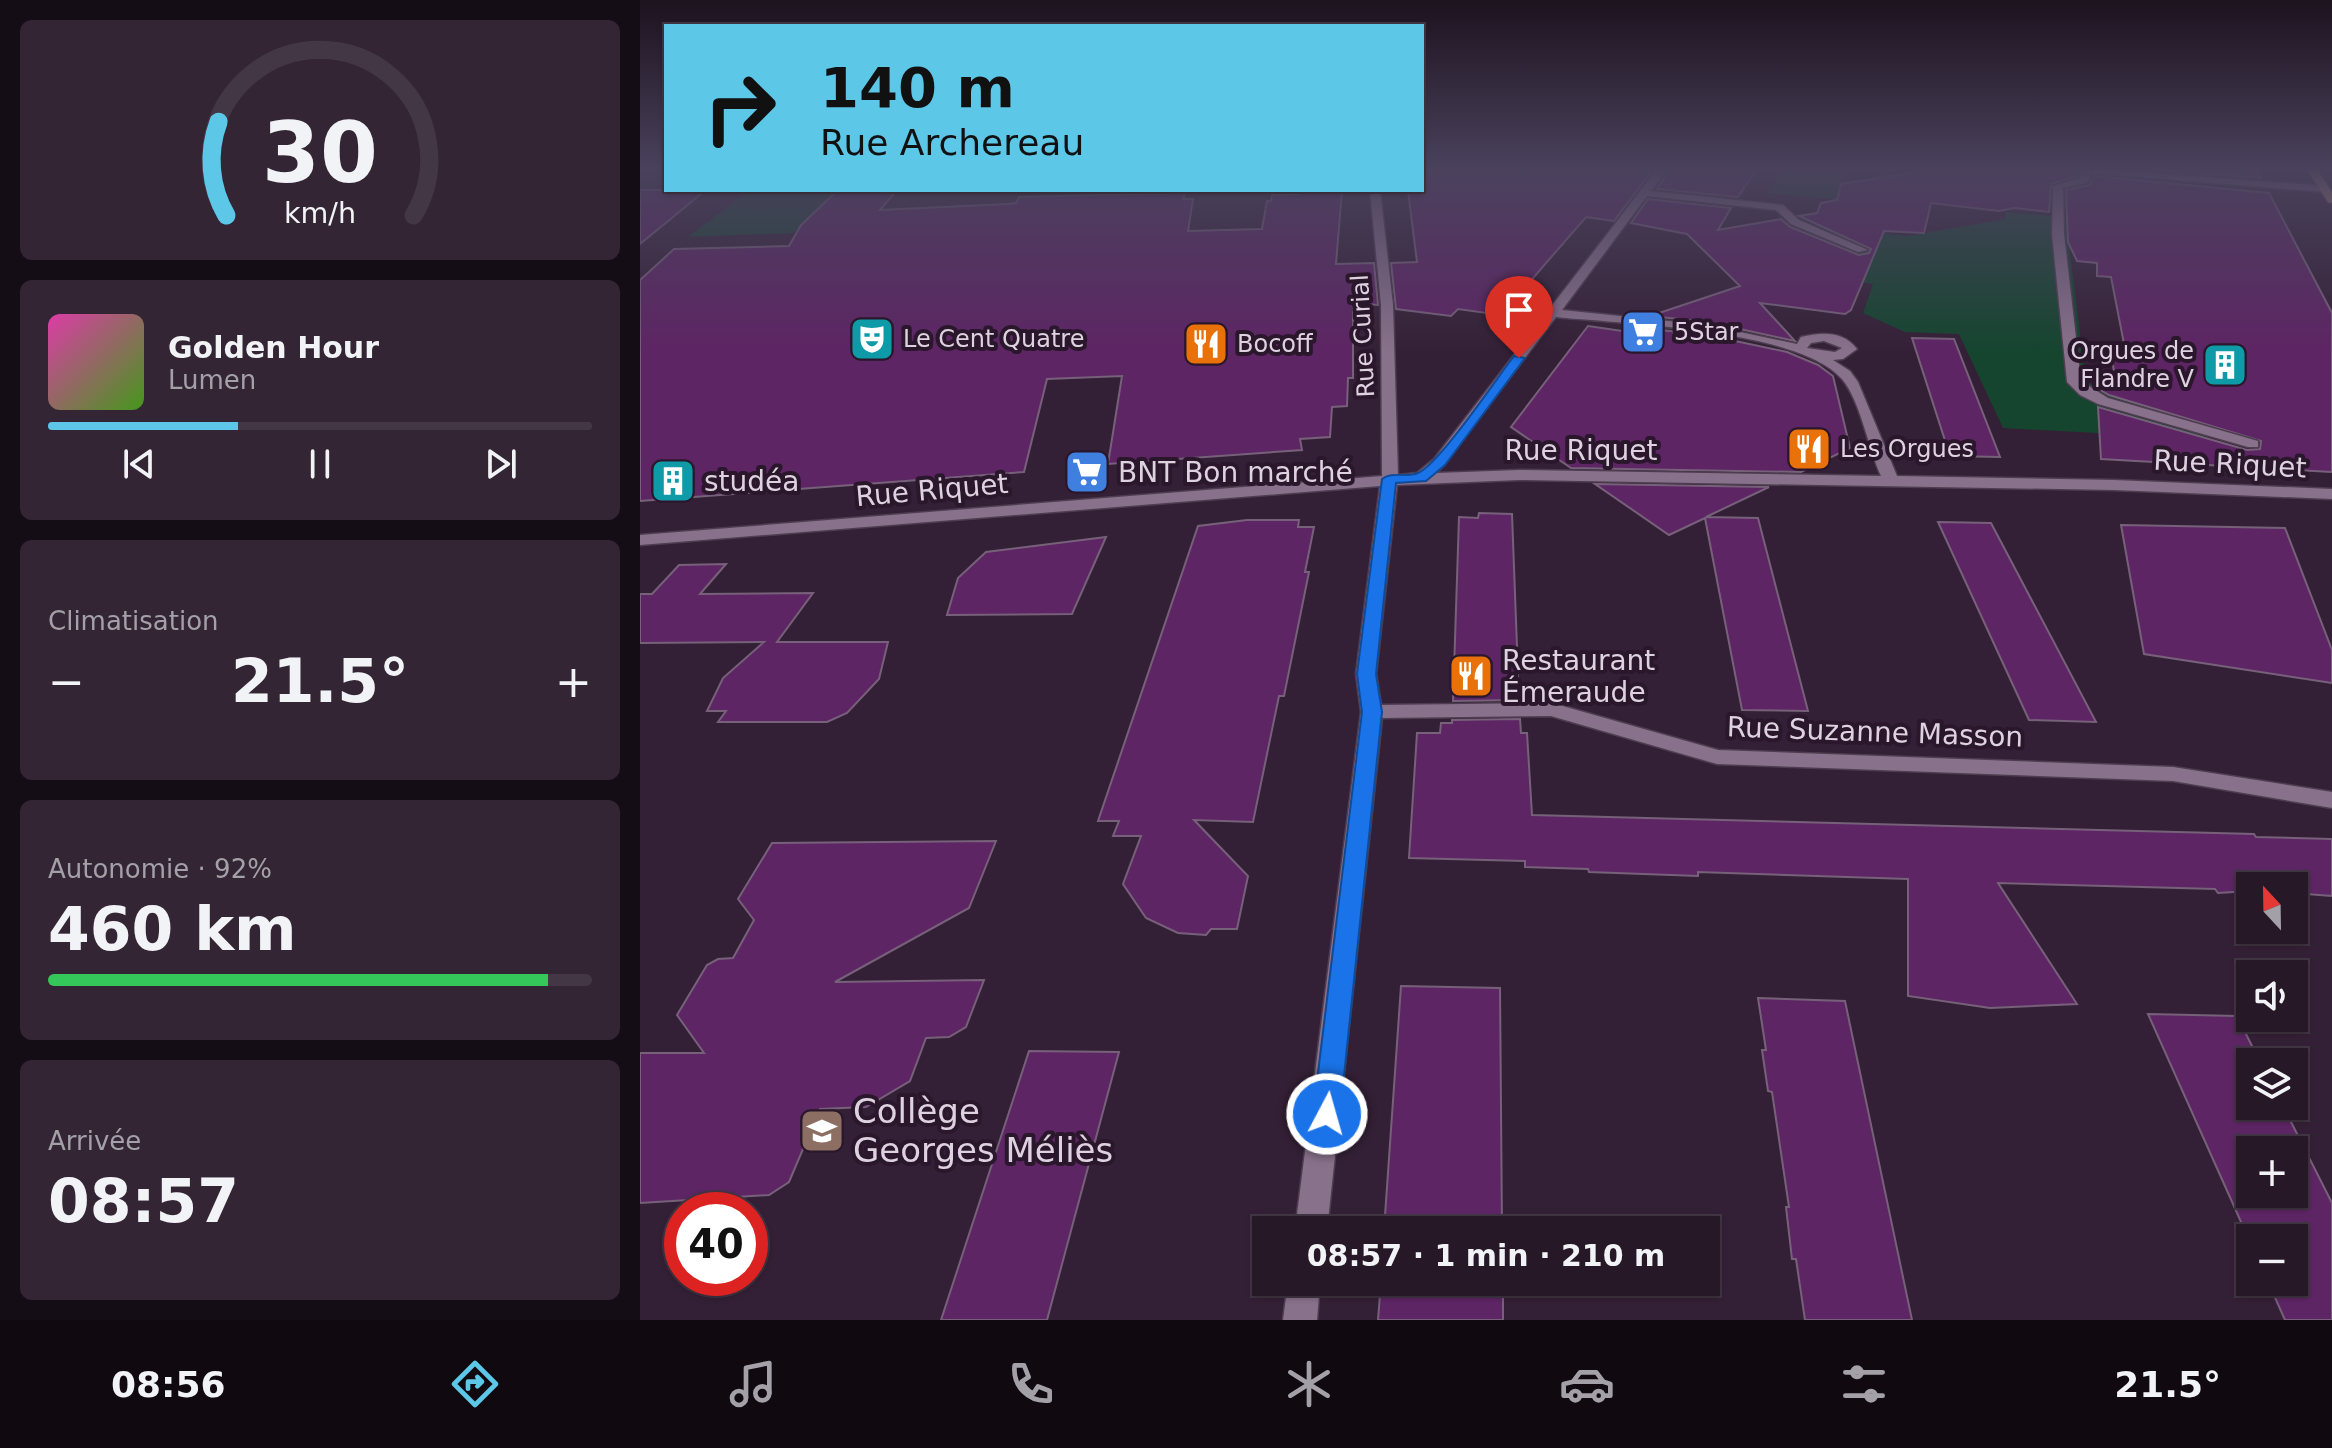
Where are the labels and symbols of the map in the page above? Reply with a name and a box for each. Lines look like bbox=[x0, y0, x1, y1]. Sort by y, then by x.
street label: Rue Curial bbox=[1346, 274, 1380, 398]
pin bbox=[1485, 276, 1553, 358]
supermarket icon: 5Star bbox=[1619, 308, 1667, 356]
theatre icon: Le Cent Quatre bbox=[848, 315, 896, 363]
place label: 5Star bbox=[1674, 318, 1739, 346]
restaurant icon: Bocoff bbox=[1182, 320, 1230, 368]
place label: Le Cent Quatre bbox=[903, 325, 1084, 353]
place label: Bocoff bbox=[1237, 330, 1313, 358]
place label: Orgues de Flandre V bbox=[2070, 337, 2195, 393]
building icon: Orgues de Flandre V bbox=[2201, 341, 2249, 389]
restaurant icon: Les Orgues bbox=[1785, 425, 1833, 473]
street label: Rue Riquet bbox=[1504, 434, 1658, 467]
place label: Les Orgues bbox=[1840, 435, 1974, 463]
street label: Rue Riquet bbox=[2153, 444, 2307, 484]
supermarket icon: BNT Bon marché bbox=[1063, 448, 1111, 496]
place label: BNT Bon marché bbox=[1118, 456, 1353, 489]
building icon: studéa bbox=[649, 457, 697, 505]
place label: studéa bbox=[704, 465, 799, 498]
street label: Rue Riquet bbox=[854, 467, 1010, 513]
place label: Restaurant Émeraude bbox=[1502, 644, 1655, 709]
restaurant icon: Restaurant Émeraude bbox=[1447, 652, 1495, 700]
street label: Rue Suzanne Masson bbox=[1726, 710, 2024, 754]
north arrow bbox=[2236, 872, 2308, 944]
position arrow bbox=[1285, 1072, 1369, 1156]
place label: Collège Georges Méliès bbox=[853, 1091, 1113, 1170]
school or university icon: Collège Georges Méliès bbox=[798, 1107, 846, 1155]
speed limit sign: 40 bbox=[664, 1192, 768, 1296]

